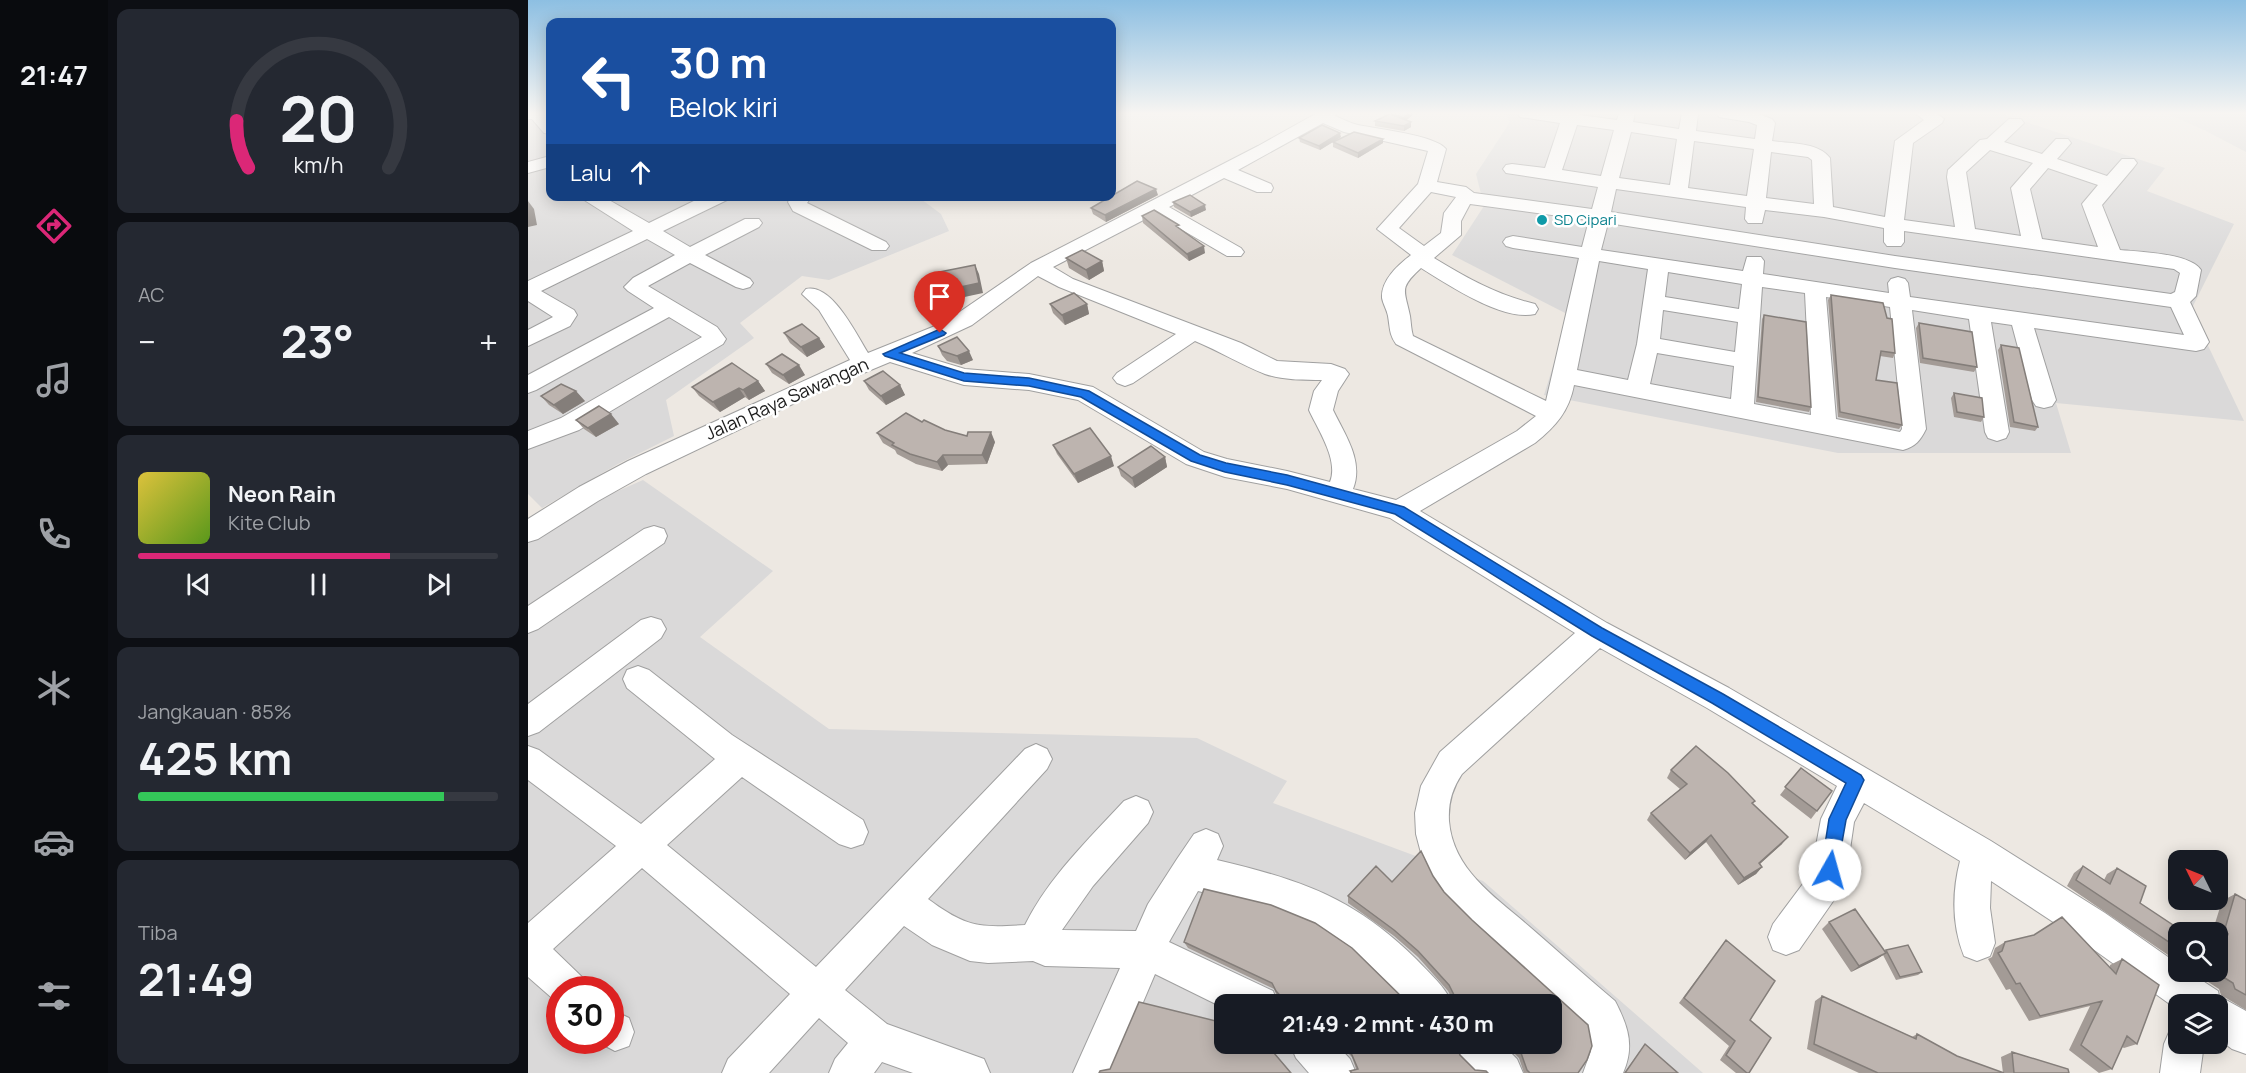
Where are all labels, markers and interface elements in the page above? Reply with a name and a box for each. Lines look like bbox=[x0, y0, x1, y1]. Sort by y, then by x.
text: 30 m bbox=[669, 33, 767, 91]
icon: left bbox=[570, 42, 648, 120]
text: 21:47 bbox=[20, 56, 88, 93]
text: 20 bbox=[279, 75, 357, 161]
text: Belok kiri bbox=[669, 88, 778, 125]
text: km/h bbox=[293, 150, 343, 179]
icon: ahead bbox=[624, 156, 657, 189]
text: Lalu bbox=[570, 158, 612, 188]
icon: directions bbox=[33, 205, 75, 247]
place label: SD Cipari bbox=[1554, 209, 1617, 230]
marker: SD Cipari bbox=[1535, 213, 1549, 227]
pin bbox=[914, 271, 965, 333]
icon: arrive bbox=[923, 280, 956, 313]
text: AC bbox=[138, 281, 165, 308]
text: 23° bbox=[281, 310, 354, 372]
text: − bbox=[138, 319, 156, 364]
text: + bbox=[479, 319, 498, 364]
street label: Jalan Raya Sawangan bbox=[701, 351, 872, 445]
icon: music bbox=[33, 359, 75, 401]
text: Neon Rain bbox=[228, 479, 336, 509]
text: Kite Club bbox=[228, 509, 311, 536]
icon: phone bbox=[33, 513, 75, 555]
icon: previous bbox=[182, 568, 215, 601]
icon: pause bbox=[302, 568, 335, 601]
icon: next bbox=[422, 568, 455, 601]
icon: climate bbox=[33, 667, 75, 709]
text: Jangkauan · 85% bbox=[138, 698, 292, 725]
text: 425 km bbox=[138, 727, 292, 789]
icon: car bbox=[33, 821, 75, 863]
position arrow bbox=[1798, 838, 1862, 902]
north arrow bbox=[2168, 850, 2228, 910]
map controls bbox=[2168, 850, 2228, 1054]
text: Tiba bbox=[138, 919, 178, 946]
button: search bbox=[2168, 922, 2228, 982]
text: 21:49 bbox=[138, 948, 254, 1010]
icon: filters bbox=[33, 975, 75, 1017]
speed limit sign: 30 bbox=[546, 976, 624, 1054]
button: layers bbox=[2168, 994, 2228, 1054]
text: 21:49 · 2 mnt · 430 m bbox=[1282, 1009, 1494, 1039]

